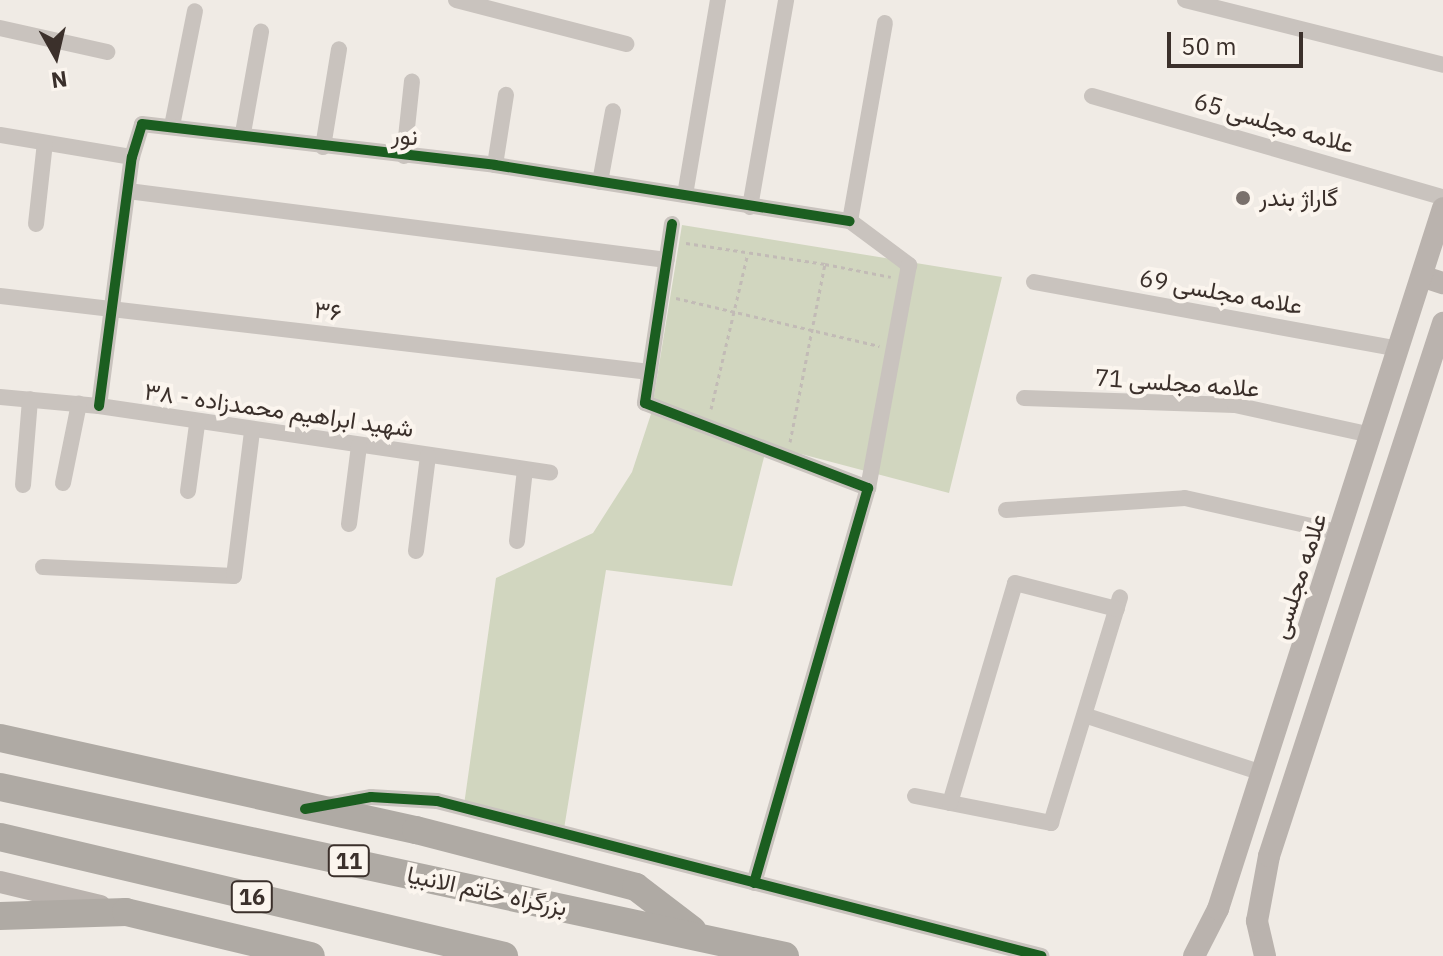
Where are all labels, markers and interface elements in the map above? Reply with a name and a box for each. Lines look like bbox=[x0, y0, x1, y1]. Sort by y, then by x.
north arrow bbox=[16, 16, 96, 96]
scale bar bbox=[1171, 16, 1307, 66]
text: 50 m bbox=[1181, 30, 1236, 62]
text: N bbox=[50, 65, 69, 96]
street label: علامه مجلسی 65 bbox=[1191, 86, 1357, 160]
street label: نور bbox=[391, 120, 419, 152]
place label: گاراژ بندر bbox=[1259, 184, 1338, 212]
marker: گاراژ بندر bbox=[1234, 189, 1252, 207]
street label: علامه مجلسی 69 bbox=[1137, 263, 1305, 321]
street label: ۳۶ bbox=[313, 295, 343, 327]
street label: علامه مجلسی 71 bbox=[1094, 363, 1260, 403]
street label: شهید ابراهیم محمدزاده - ۳۸ bbox=[143, 377, 415, 443]
street label: علامه مجلسی bbox=[1265, 509, 1333, 643]
road number: 11 bbox=[327, 843, 371, 879]
street label: بزرگراه خاتم الانبیا bbox=[404, 860, 570, 922]
road number: 16 bbox=[230, 879, 274, 915]

